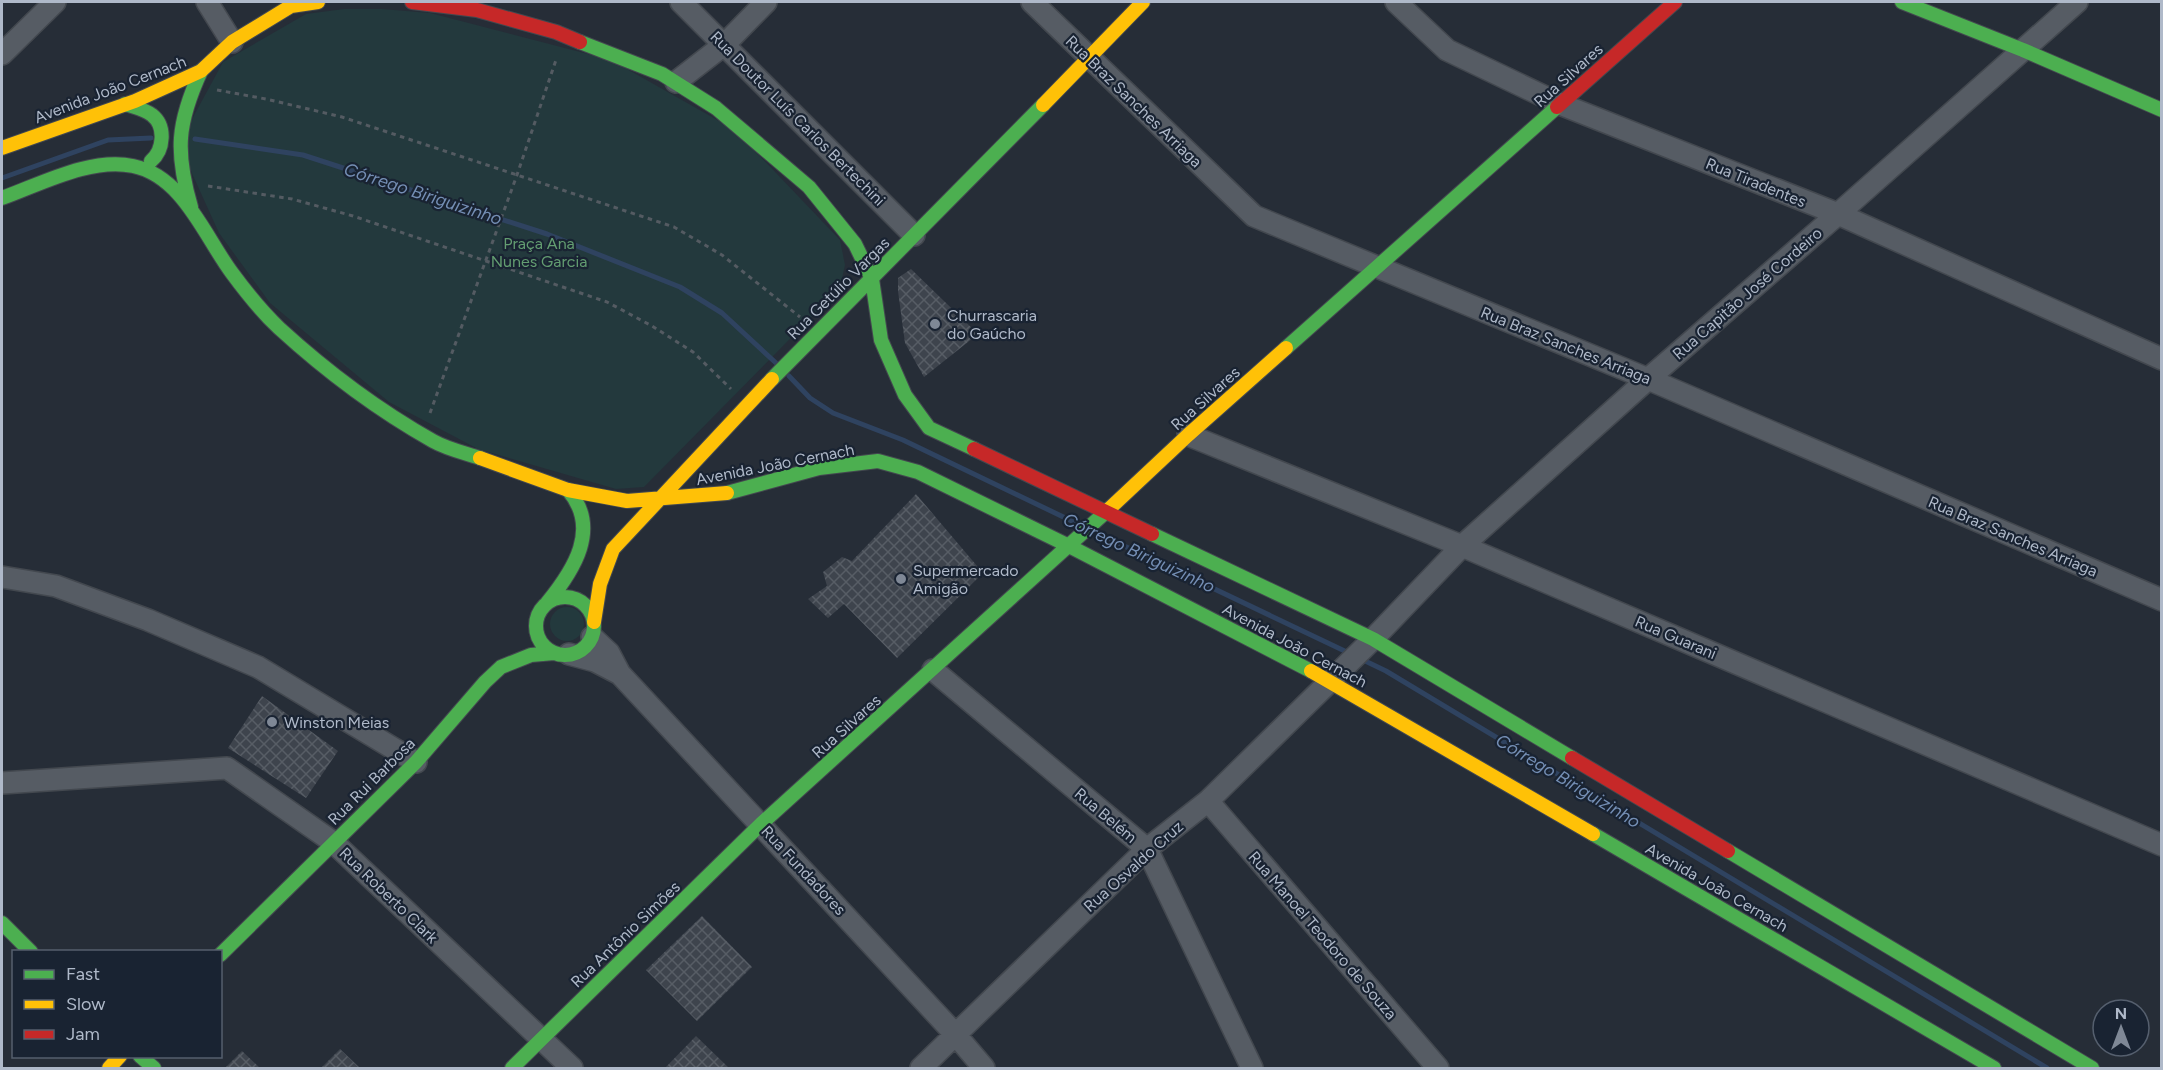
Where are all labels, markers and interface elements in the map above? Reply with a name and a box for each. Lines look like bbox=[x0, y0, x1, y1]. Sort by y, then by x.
street label: Rua Doutor Luís Carlos Bertechini bbox=[706, 27, 889, 210]
street label: Rua Braz Sanches Arriaga bbox=[1062, 31, 1206, 171]
street label: Rua Silvares bbox=[1530, 40, 1607, 111]
street label: Avenida João Cernach bbox=[32, 52, 189, 127]
street label: Rua Tiradentes bbox=[1703, 154, 1809, 211]
water label: Córrego Biriguizinho bbox=[341, 158, 505, 230]
street label: Rua Capitão José Cordeiro bbox=[1669, 223, 1826, 363]
street label: Rua Getúlio Vargas bbox=[783, 233, 893, 343]
park label: Praça Ana Nunes Garcia bbox=[491, 234, 587, 271]
street label: Rua Braz Sanches Arriaga bbox=[1478, 303, 1654, 388]
place label: Churrascaria do Gaúcho bbox=[947, 306, 1037, 343]
marker: Churrascaria do Gaúcho bbox=[928, 317, 942, 331]
street label: Rua Silvares bbox=[1167, 363, 1244, 434]
street label: Avenida João Cernach bbox=[694, 440, 856, 489]
street label: Rua Braz Sanches Arriaga bbox=[1925, 492, 2100, 581]
water label: Córrego Biriguizinho bbox=[1060, 508, 1218, 598]
place label: Supermercado Amigão bbox=[913, 561, 1019, 598]
marker: Supermercado Amigão bbox=[894, 572, 908, 586]
street label: Avenida João Cernach bbox=[1219, 599, 1370, 692]
street label: Rua Guarani bbox=[1632, 612, 1719, 663]
street label: Rua Silvares bbox=[808, 691, 885, 762]
place label: Winston Meias bbox=[284, 713, 389, 732]
marker: Winston Meias bbox=[265, 715, 279, 729]
water label: Córrego Biriguizinho bbox=[1492, 729, 1644, 833]
street label: Rua Rui Barbosa bbox=[324, 734, 419, 829]
street label: Rua Belém bbox=[1071, 784, 1141, 847]
street label: Rua Osvaldo Cruz bbox=[1080, 817, 1187, 916]
street label: Rua Fundadores bbox=[757, 822, 850, 919]
street label: Avenida João Cernach bbox=[1642, 839, 1791, 936]
street label: Rua Roberto Clark bbox=[335, 844, 442, 947]
street label: Rua Manoel Teodoro de Souza bbox=[1244, 847, 1401, 1023]
street label: Rua Antônio Simões bbox=[567, 877, 684, 991]
legend bbox=[12, 950, 222, 1058]
text: Fast bbox=[66, 963, 100, 985]
text: Slow bbox=[66, 993, 105, 1015]
north arrow bbox=[2091, 998, 2151, 1058]
text: N bbox=[2115, 1004, 2127, 1023]
text: Jam bbox=[66, 1023, 100, 1045]

